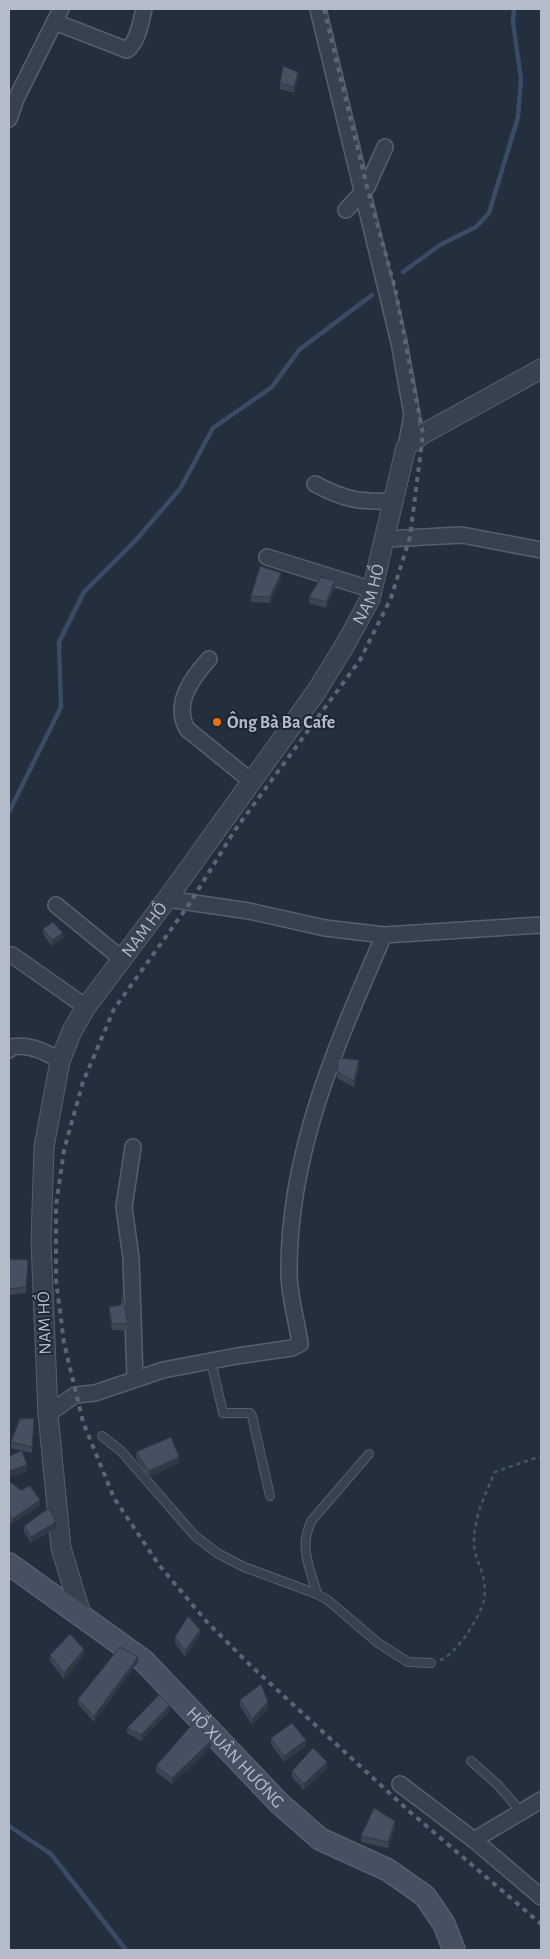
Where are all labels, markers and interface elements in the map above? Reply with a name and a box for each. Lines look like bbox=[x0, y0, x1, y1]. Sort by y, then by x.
street label: NAM HỒ bbox=[350, 561, 388, 628]
place label: Ông Bà Ba Cafe bbox=[227, 711, 335, 732]
marker: Ông Bà Ba Cafe bbox=[211, 716, 223, 728]
street label: NAM HỒ bbox=[119, 897, 171, 961]
street label: NAM HỒ bbox=[30, 1291, 55, 1355]
street label: HỒ XUÂN HƯƠNG bbox=[183, 1704, 287, 1812]

